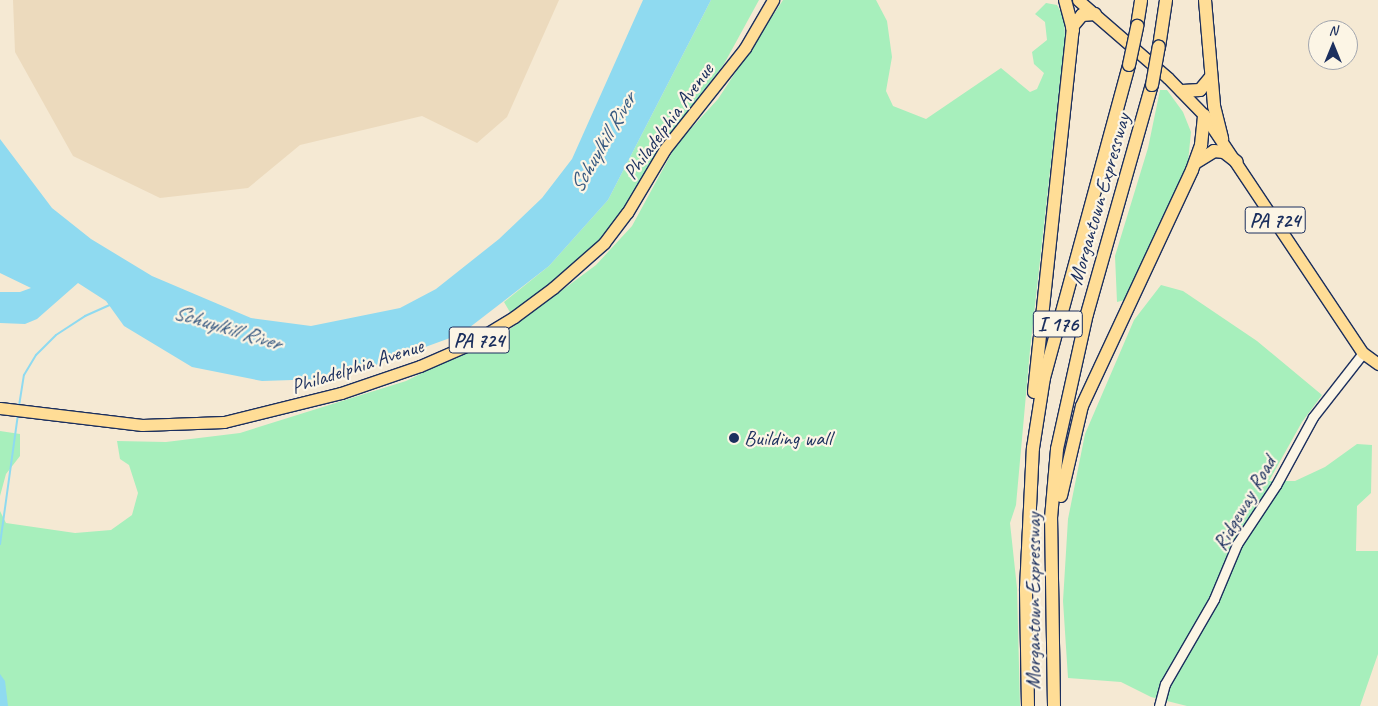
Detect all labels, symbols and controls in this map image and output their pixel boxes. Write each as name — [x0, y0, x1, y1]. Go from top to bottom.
north arrow — [1308, 20, 1358, 70]
text: N — [1329, 22, 1337, 39]
street label: Philadelphia Avenue — [617, 58, 719, 184]
water label: Schuylkill River — [564, 88, 642, 198]
street label: Morgantown Expressway — [1063, 111, 1135, 287]
road number: PA 724 — [1244, 202, 1306, 238]
water label: Schuylkill River — [170, 299, 284, 357]
road number: I 176 — [1032, 306, 1084, 342]
road number: PA 724 — [448, 322, 510, 358]
street label: Philadelphia Avenue — [288, 333, 426, 399]
place label: Building wall — [744, 425, 831, 451]
marker: Building wall — [728, 432, 740, 444]
street label: Ridgeway Road — [1207, 451, 1281, 555]
street label: Morgantown Expressway — [1020, 513, 1046, 689]

